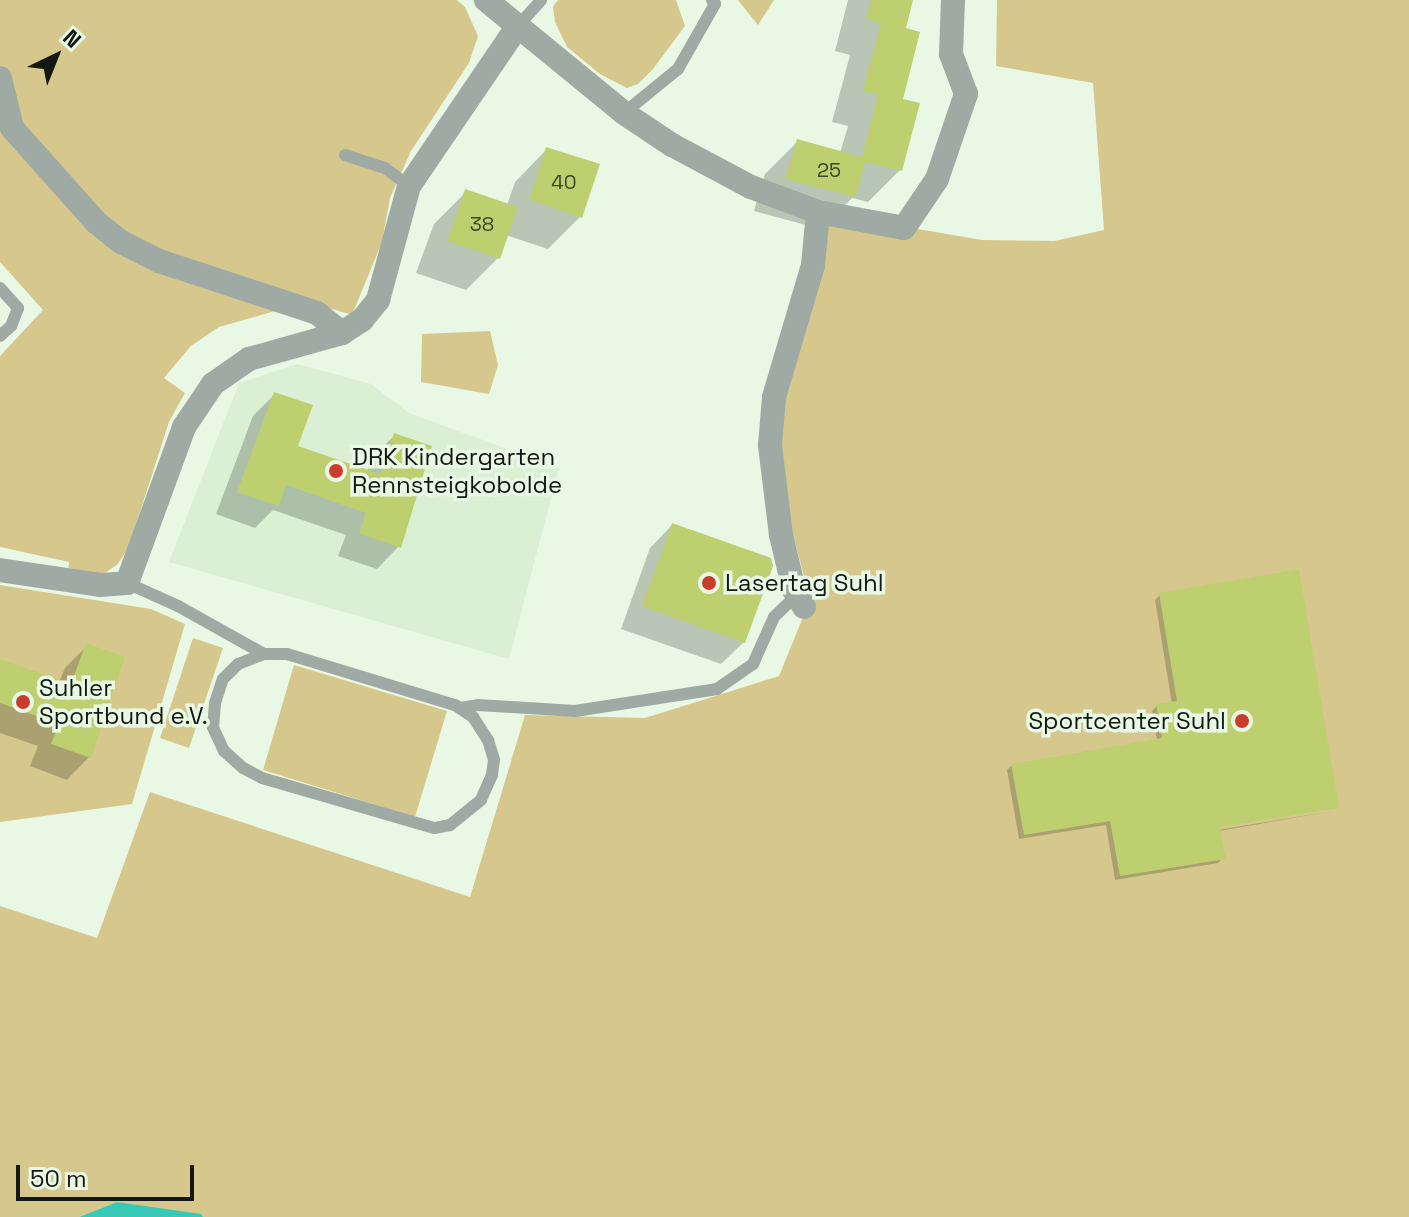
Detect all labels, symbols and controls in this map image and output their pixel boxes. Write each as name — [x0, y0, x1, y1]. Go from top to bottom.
north arrow — [16, 16, 96, 96]
text: N — [57, 23, 87, 54]
house number: 25 — [817, 158, 841, 182]
house number: 40 — [551, 170, 577, 194]
house number: 38 — [470, 212, 494, 236]
place label: DRK Kindergarten Rennsteigkobolde — [352, 443, 562, 499]
marker: DRK Kindergarten Rennsteigkobolde — [327, 462, 345, 480]
place label: Lasertag Suhl — [725, 569, 884, 597]
marker: Lasertag Suhl — [700, 574, 718, 592]
place label: Suhler Sportbund e.V. — [39, 674, 208, 730]
marker: Suhler Sportbund e.V. — [14, 693, 32, 711]
place label: Sportcenter Suhl — [1028, 707, 1226, 735]
marker: Sportcenter Suhl — [1233, 712, 1251, 730]
scale bar — [20, 1149, 198, 1199]
text: 50 m — [30, 1163, 87, 1194]

